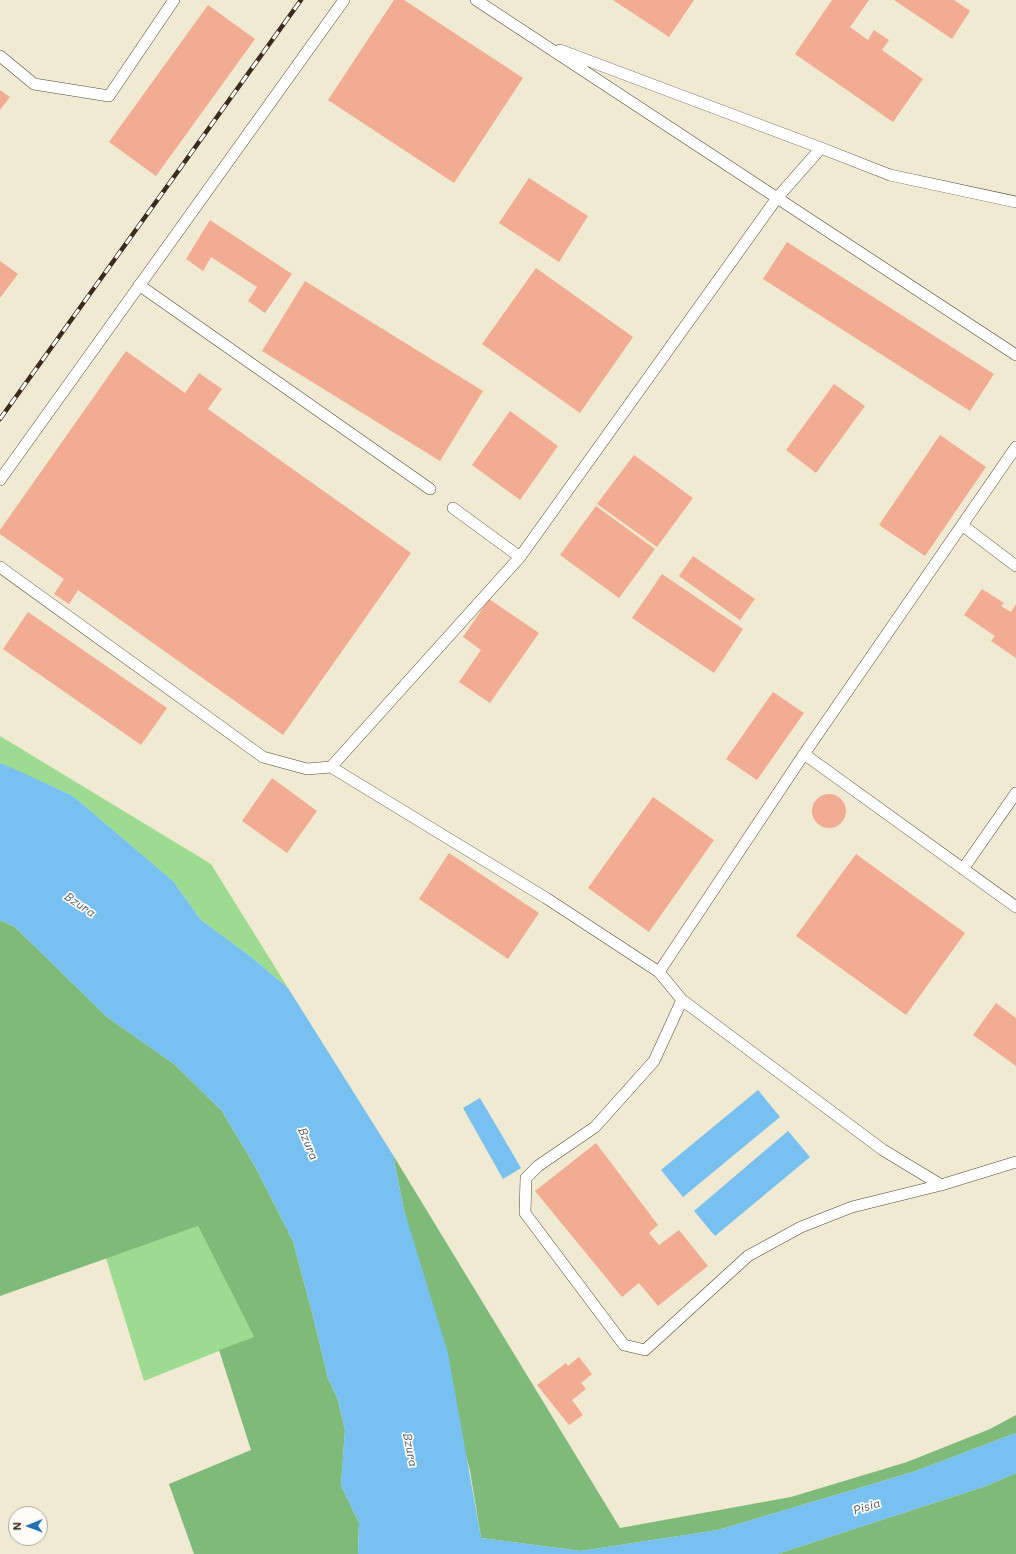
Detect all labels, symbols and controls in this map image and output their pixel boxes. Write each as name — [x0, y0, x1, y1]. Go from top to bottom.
water label: Bzura — [62, 889, 98, 921]
water label: Bzura — [295, 1125, 321, 1163]
water label: Bzura — [400, 1432, 420, 1468]
water label: Pisia — [851, 1496, 883, 1518]
north arrow — [8, 1506, 48, 1546]
text: N — [9, 1522, 24, 1531]

